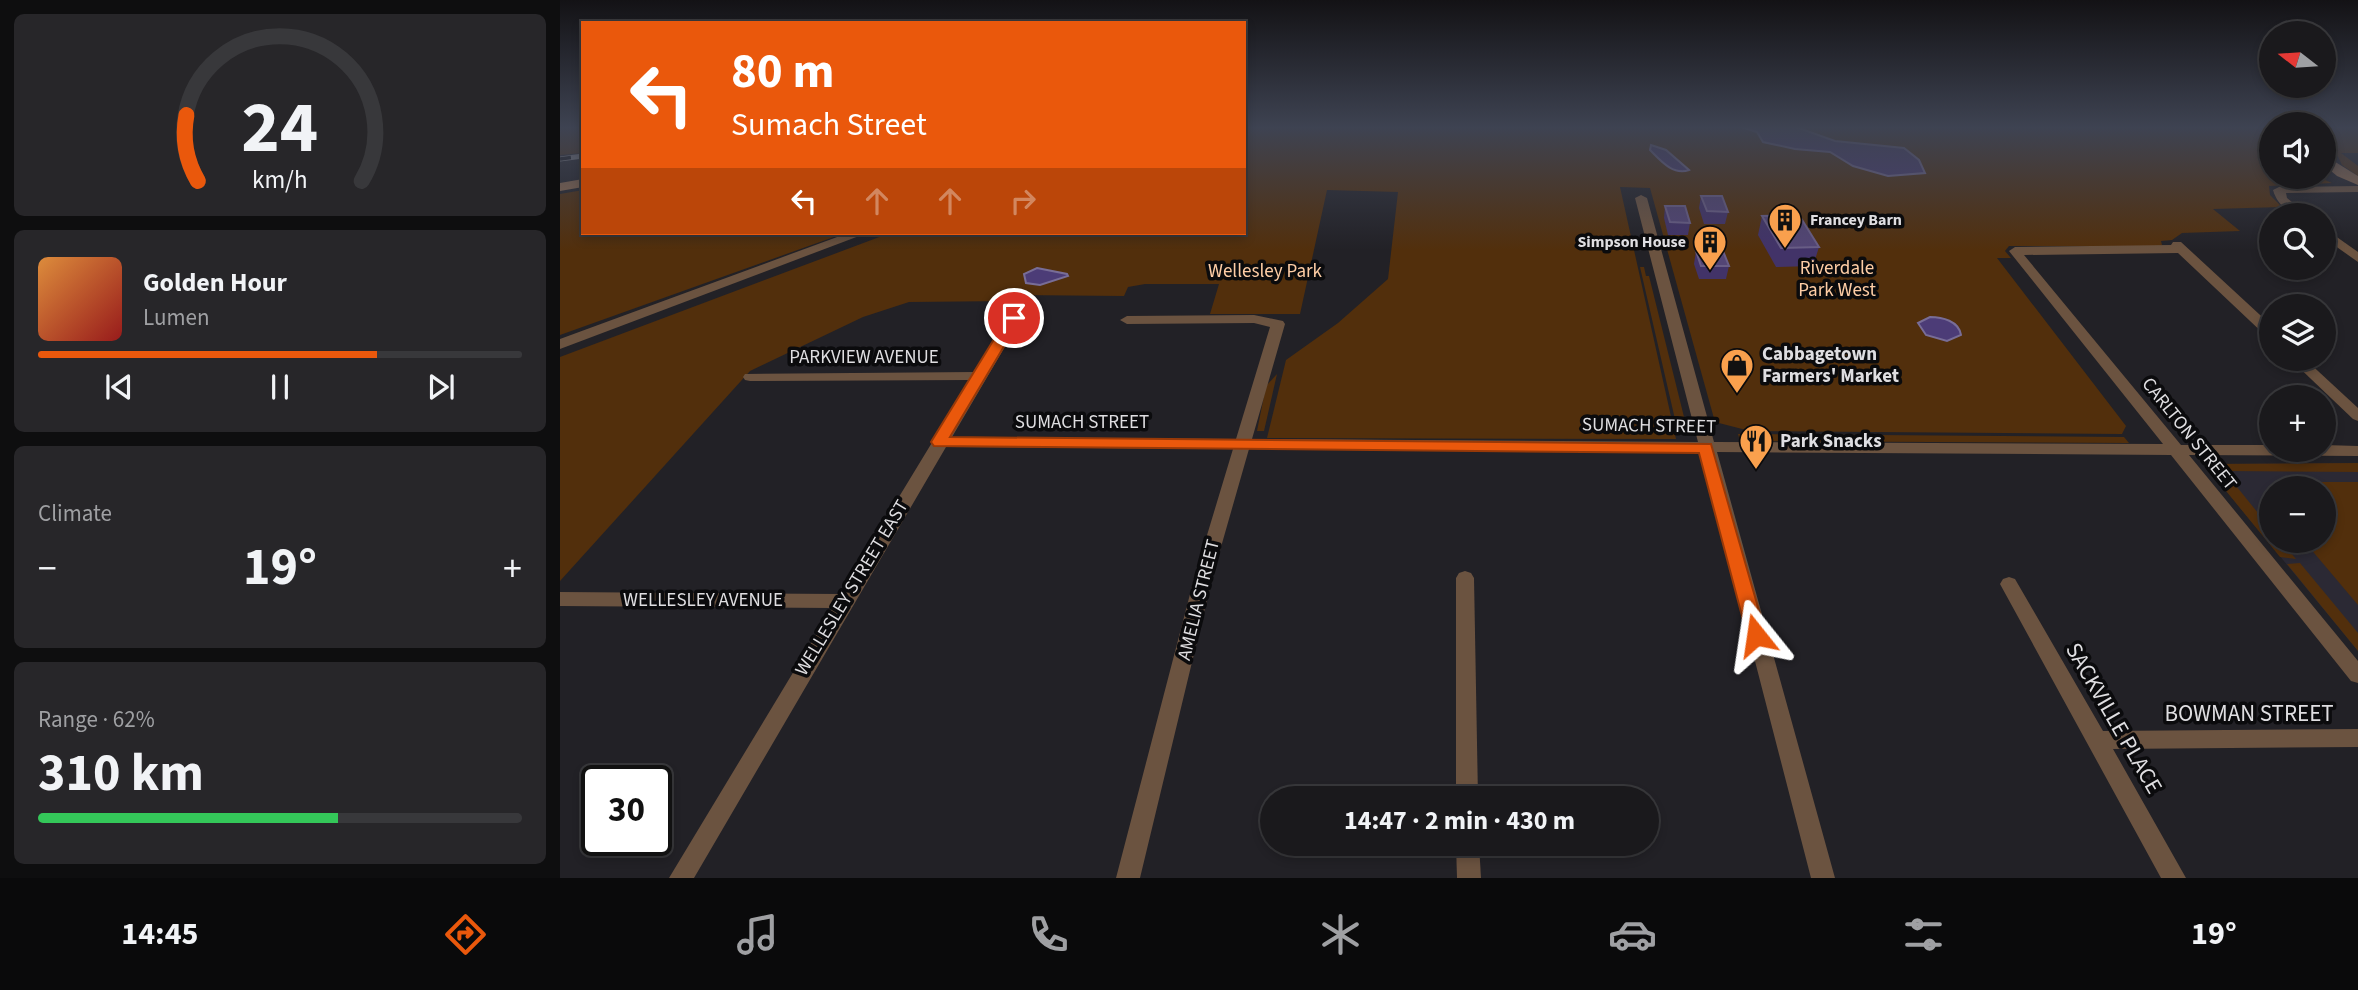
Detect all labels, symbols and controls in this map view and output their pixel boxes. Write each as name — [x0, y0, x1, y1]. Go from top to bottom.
north arrow — [2259, 21, 2336, 98]
map controls — [2259, 21, 2336, 553]
text: 80 m — [731, 37, 835, 107]
icon: left — [616, 49, 707, 140]
text: 24 — [242, 76, 318, 180]
text: Sumach Street — [731, 102, 927, 148]
button: sound — [2259, 112, 2336, 189]
text: km/h — [252, 162, 308, 198]
icon: left — [785, 182, 823, 220]
icon: ahead — [858, 182, 896, 220]
icon: ahead — [931, 182, 969, 220]
icon: right — [1004, 182, 1042, 220]
building icon: Francey Barn — [1766, 201, 1804, 250]
button: search — [2259, 203, 2336, 280]
place label: Francey Barn — [1810, 209, 1902, 231]
building icon: Simpson House — [1691, 223, 1729, 272]
place label: Simpson House — [1577, 231, 1686, 253]
park label: Riverdale Park West — [1798, 255, 1876, 304]
park label: Wellesley Park — [1208, 258, 1323, 285]
text: Golden Hour — [143, 264, 287, 301]
pin — [984, 288, 1044, 348]
button: layers — [2259, 294, 2336, 371]
icon: arrive — [995, 299, 1033, 337]
text: Lumen — [143, 301, 210, 334]
place label: Cabbagetown Farmers' Market — [1762, 341, 1899, 390]
street label: PARKVIEW AVENUE — [789, 344, 939, 371]
shop icon: Cabbagetown Farmers' Market — [1718, 346, 1756, 395]
icon: previous — [100, 368, 138, 406]
icon: pause — [261, 368, 299, 406]
icon: next — [422, 368, 460, 406]
street label: CARLTON STREET — [2135, 372, 2243, 496]
button: + — [2259, 385, 2336, 462]
street label: SUMACH STREET — [1015, 409, 1149, 436]
street label: SUMACH STREET — [1582, 411, 1716, 441]
restaurant icon: Park Snacks — [1737, 422, 1775, 471]
place label: Park Snacks — [1780, 428, 1882, 455]
button: − — [2259, 476, 2336, 553]
street label: WELLESLEY STREET EAST — [789, 495, 915, 681]
text: Climate — [38, 497, 112, 530]
text: 19° — [243, 531, 317, 605]
street label: AMELIA STREET — [1171, 537, 1227, 663]
text: − — [38, 542, 57, 596]
text: + — [503, 542, 522, 596]
street label: WELLESLEY AVENUE — [623, 587, 783, 614]
position arrow — [1719, 598, 1793, 672]
street label: SACKVILLE PLACE — [2057, 636, 2171, 800]
street label: BOWMAN STREET — [2164, 697, 2334, 730]
text: Range · 62% — [38, 703, 155, 736]
text: 310 km — [38, 737, 204, 811]
speed limit sign: 30 — [581, 765, 672, 856]
text: 14:47 · 2 min · 430 m — [1344, 802, 1575, 839]
icon: directions — [441, 910, 490, 959]
icon: music — [733, 910, 782, 959]
icon: phone — [1024, 910, 1073, 959]
icon: climate — [1316, 910, 1365, 959]
icon: car — [1608, 910, 1657, 959]
icon: filters — [1899, 910, 1948, 959]
text: 14:45 — [121, 911, 199, 957]
text: 19° — [2191, 911, 2237, 957]

